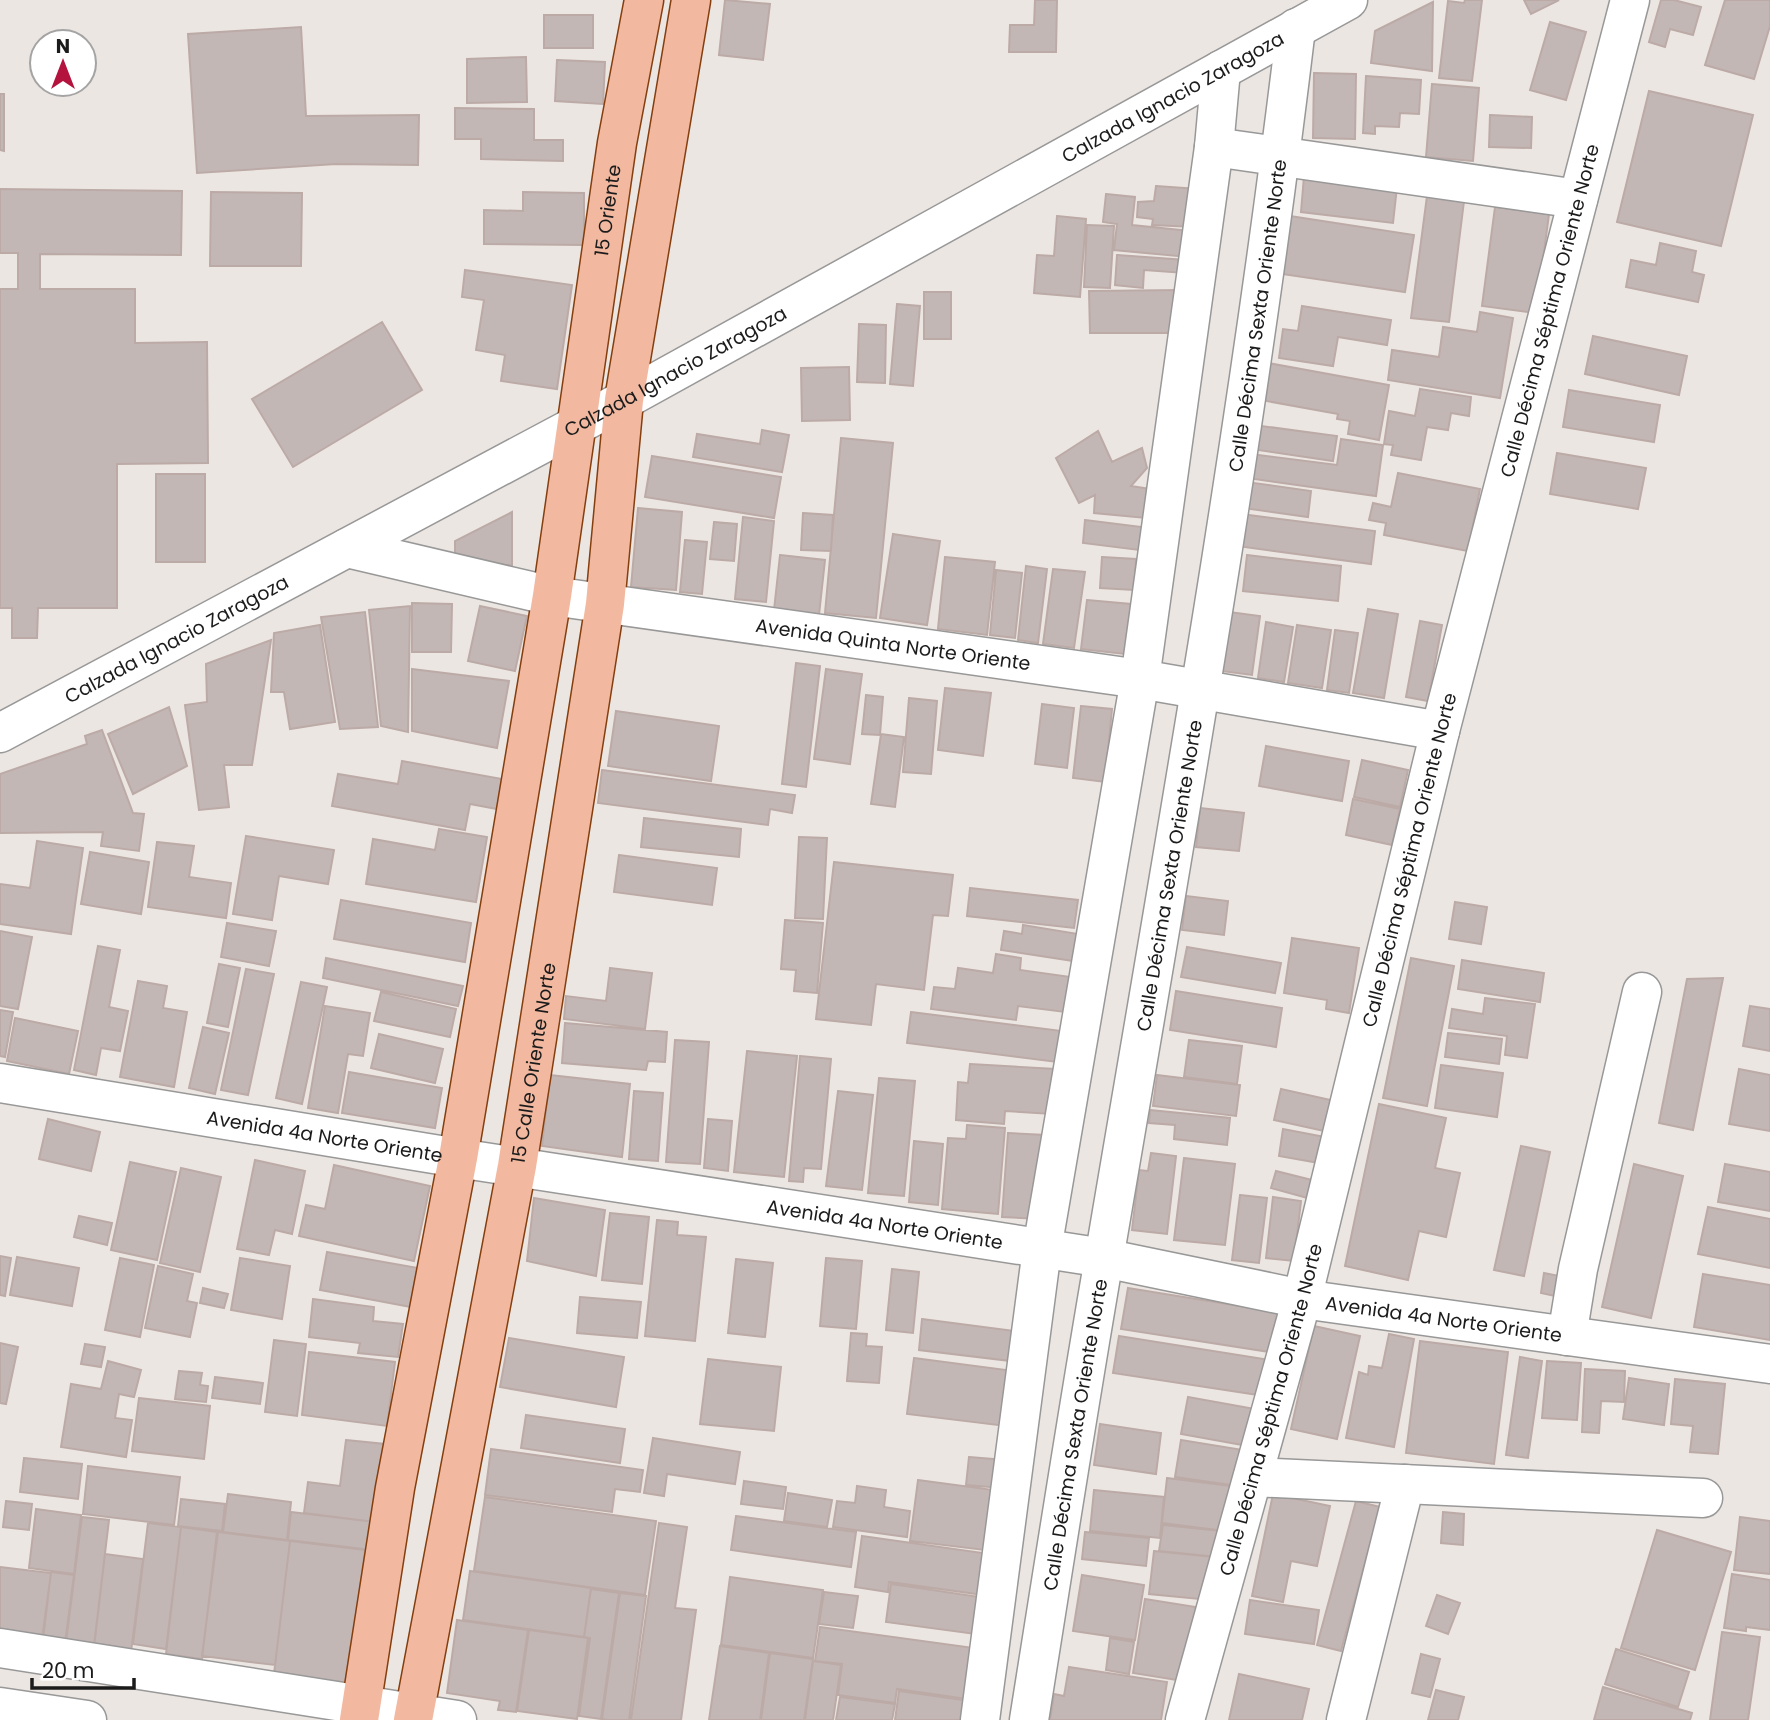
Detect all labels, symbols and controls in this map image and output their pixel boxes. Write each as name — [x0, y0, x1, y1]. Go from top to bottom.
street label: Calzada Ignacio Zaragoza — [1057, 25, 1289, 169]
north arrow — [28, 28, 98, 98]
text: N — [56, 33, 70, 60]
street label: Calle Décima Séptima Oriente Norte — [1493, 141, 1606, 480]
street label: Calle Décima Sexta Oriente Norte — [1222, 158, 1293, 474]
street label: 15 Oriente — [587, 163, 627, 258]
street label: Calzada Ignacio Zaragoza — [559, 299, 791, 443]
street label: Calzada Ignacio Zaragoza — [60, 568, 293, 710]
street label: Avenida Quinta Norte Oriente — [754, 611, 1032, 677]
street label: Calle Décima Séptima Oriente Norte — [1355, 690, 1463, 1030]
street label: Calle Décima Sexta Oriente Norte — [1130, 718, 1209, 1033]
street label: 15 Calle Oriente Norte — [504, 961, 562, 1165]
street label: Avenida 4a Norte Oriente — [205, 1104, 445, 1169]
street label: Avenida 4a Norte Oriente — [765, 1192, 1005, 1256]
street label: Calle Décima Séptima Oriente Norte — [1212, 1241, 1329, 1579]
street label: Calle Décima Sexta Oriente Norte — [1036, 1277, 1114, 1592]
street label: Avenida 4a Norte Oriente — [1324, 1289, 1564, 1348]
scale bar — [32, 1646, 133, 1690]
text: 20 m — [42, 1656, 95, 1685]

